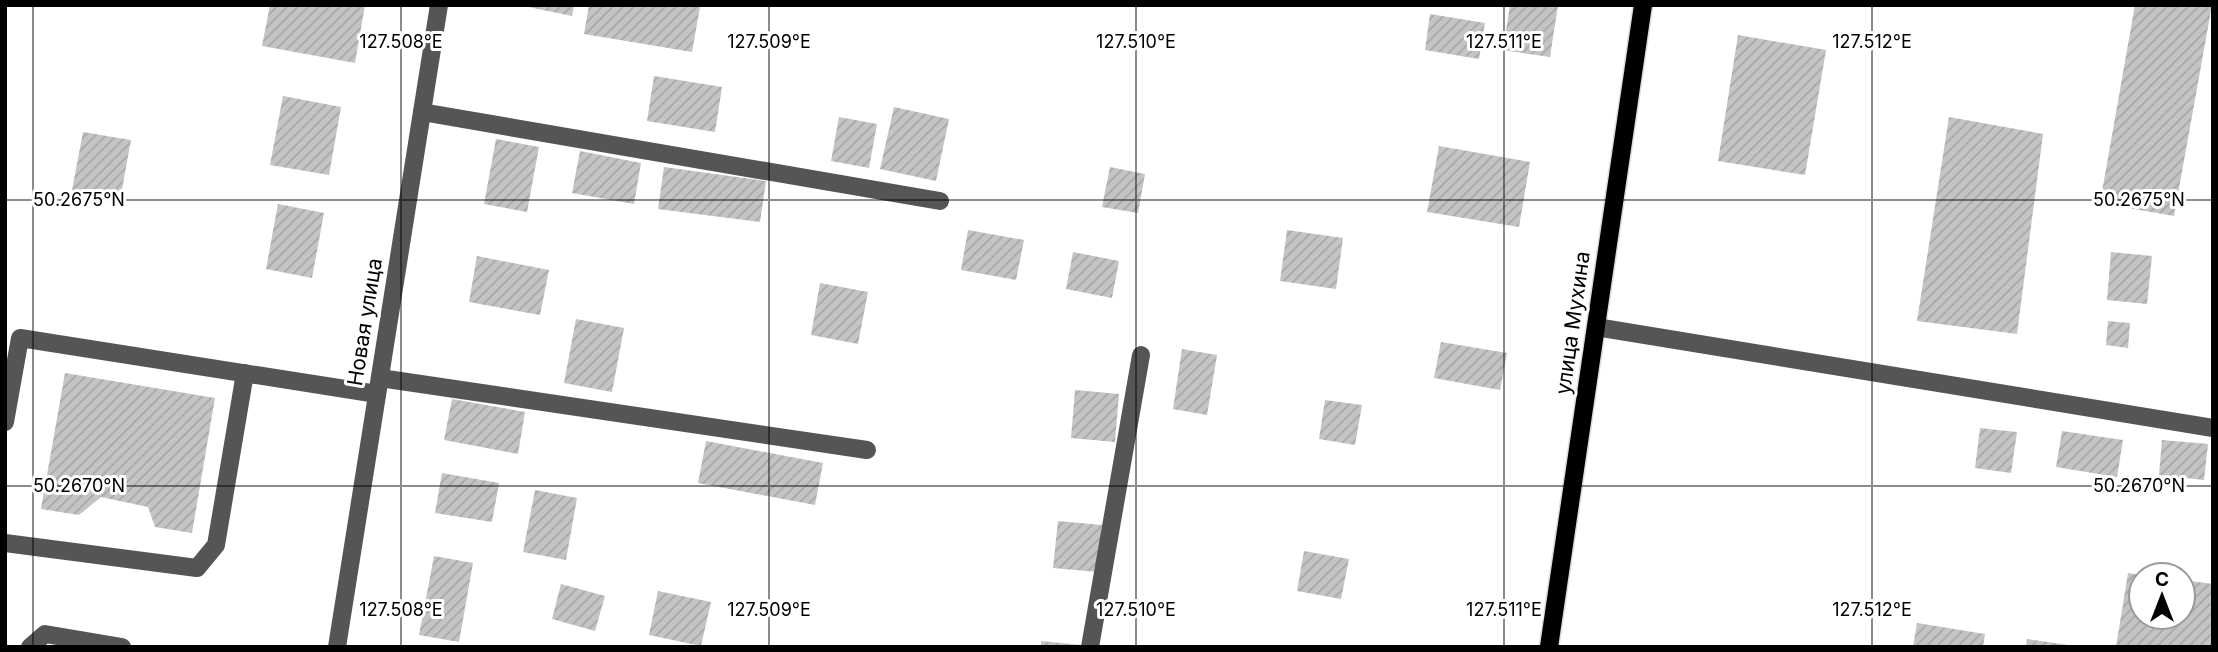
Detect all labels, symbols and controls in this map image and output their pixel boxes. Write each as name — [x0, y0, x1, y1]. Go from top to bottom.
text: 127.508°E — [359, 31, 443, 52]
text: 127.509°E — [727, 31, 811, 52]
text: 127.510°E — [1096, 31, 1176, 52]
text: 127.511°E — [1466, 31, 1542, 52]
text: 127.512°E — [1832, 31, 1912, 52]
text: 50.2675°N — [33, 189, 125, 210]
text: 50.2675°N — [2093, 189, 2185, 210]
street label: улица Мухина — [1550, 250, 1595, 396]
street label: Новая улица — [342, 256, 387, 388]
text: 50.2670°N — [33, 475, 125, 496]
text: 50.2670°N — [2093, 475, 2185, 496]
north arrow — [2127, 561, 2197, 631]
text: С — [2155, 568, 2169, 591]
text: 127.508°E — [359, 599, 443, 620]
text: 127.509°E — [727, 599, 811, 620]
text: 127.510°E — [1096, 599, 1176, 620]
text: 127.511°E — [1466, 599, 1542, 620]
text: 127.512°E — [1832, 599, 1912, 620]

